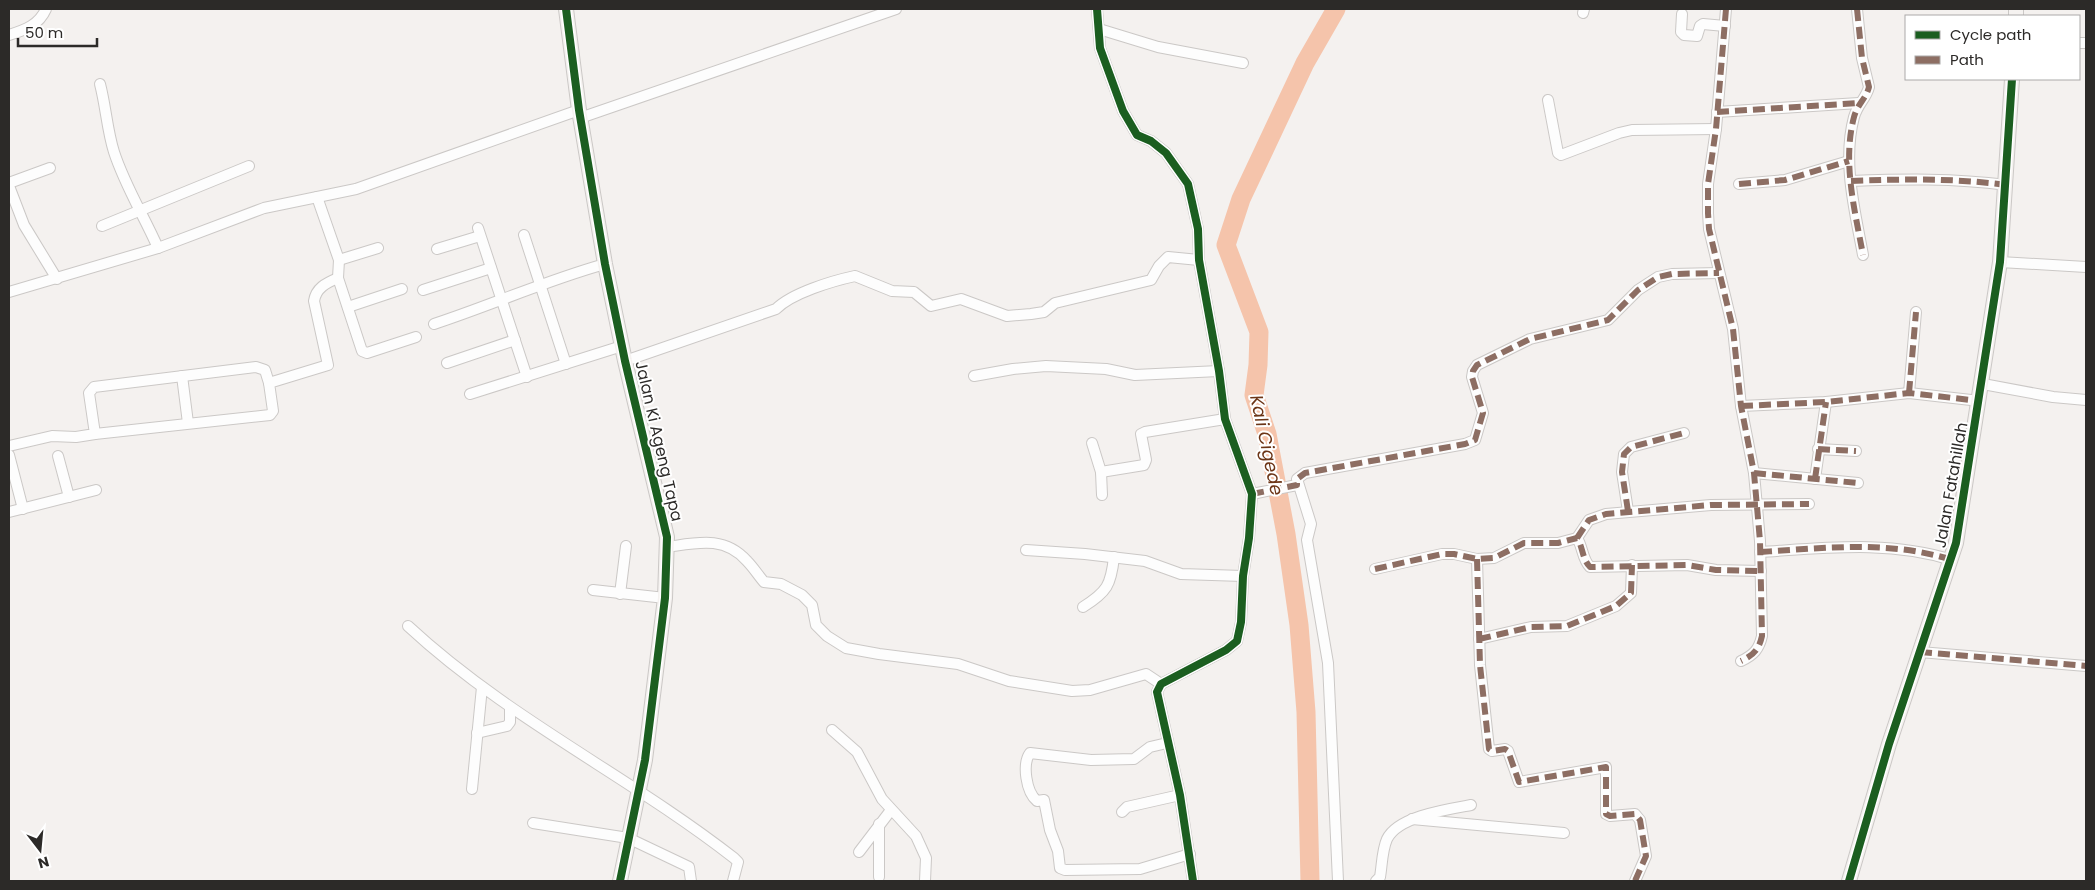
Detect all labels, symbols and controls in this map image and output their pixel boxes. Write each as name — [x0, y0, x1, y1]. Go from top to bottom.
scale bar — [18, 15, 96, 47]
legend — [1905, 15, 2080, 80]
text: 50 m — [25, 22, 63, 43]
text: Cycle path — [1950, 24, 2031, 45]
text: Path — [1950, 49, 1984, 70]
street label: Jalan Ki Ageng Tapa — [629, 358, 689, 524]
water label: Kali Cigede — [1244, 392, 1290, 498]
street label: Jalan Fatahillah — [1929, 420, 1973, 550]
north arrow — [15, 825, 65, 875]
text: N — [36, 851, 51, 874]

